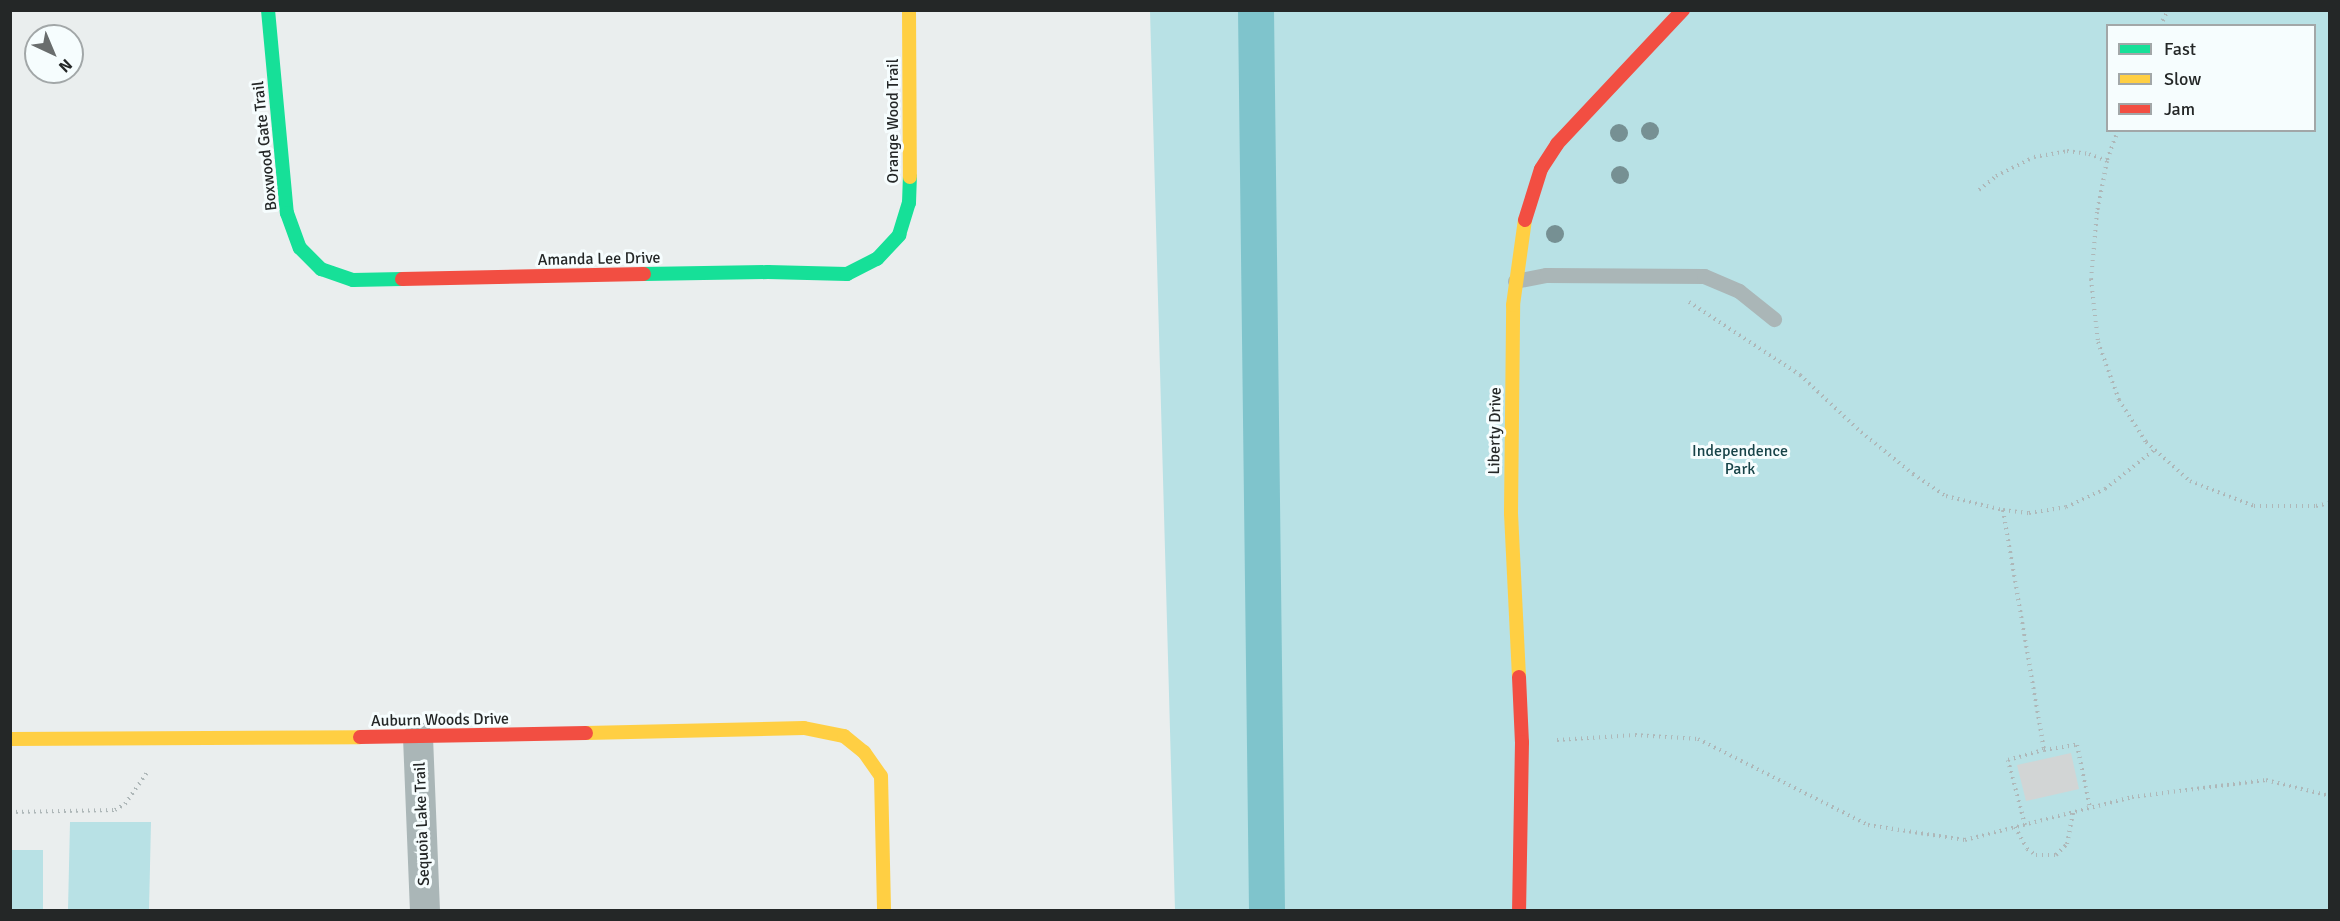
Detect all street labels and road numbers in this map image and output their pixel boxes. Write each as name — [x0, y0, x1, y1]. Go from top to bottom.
street label: Orange Wood Trail — [883, 59, 903, 183]
street label: Boxwood Gate Trail — [249, 80, 281, 212]
street label: Amanda Lee Drive — [537, 248, 661, 270]
street label: Liberty Drive — [1485, 387, 1505, 475]
street label: Auburn Woods Drive — [371, 709, 509, 731]
street label: Sequoia Lake Trail — [410, 762, 434, 886]

